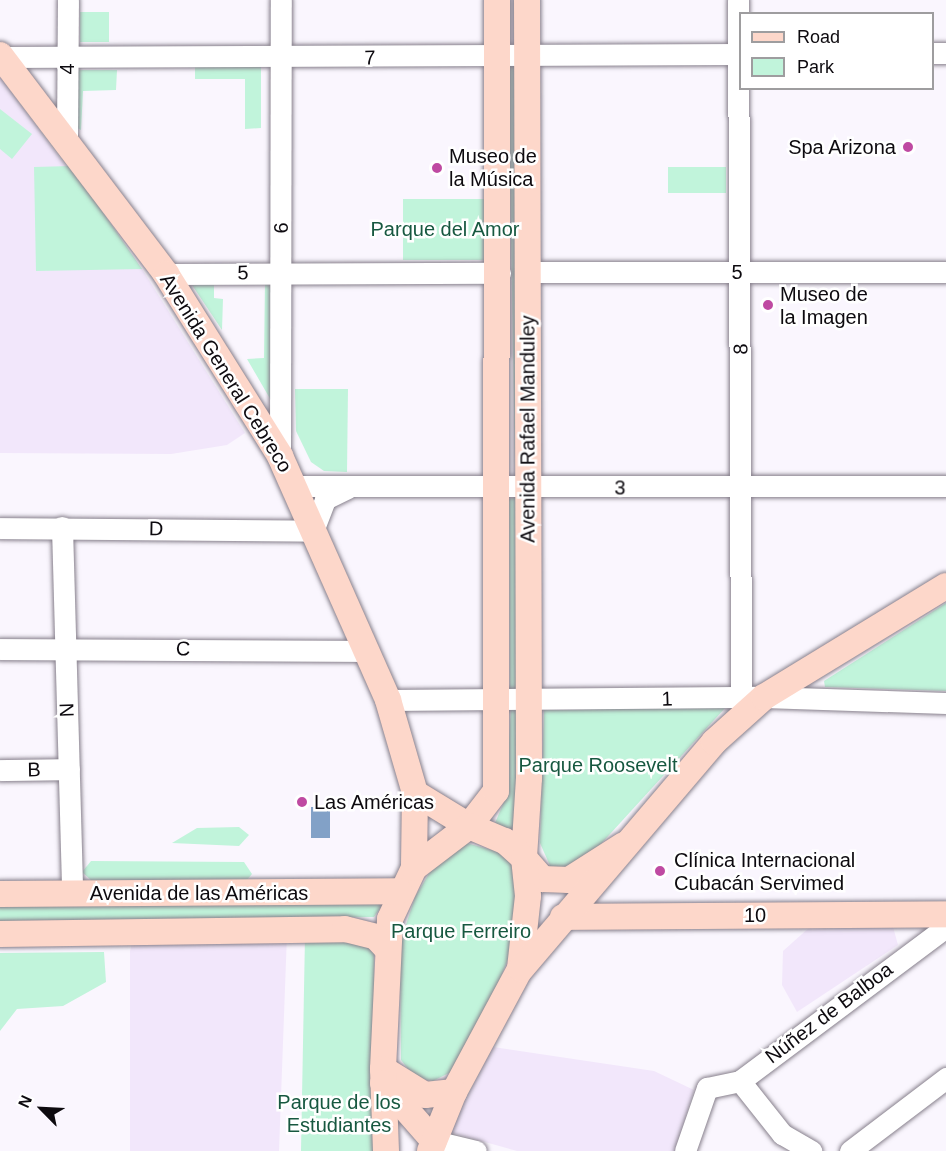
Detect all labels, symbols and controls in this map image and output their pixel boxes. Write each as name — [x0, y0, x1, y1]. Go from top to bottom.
legend — [739, 12, 934, 90]
text: Road — [797, 27, 840, 47]
street label: 7 — [364, 46, 376, 70]
text: Park — [797, 57, 834, 77]
street label: 4 — [55, 63, 79, 75]
place label: Spa Arizona — [787, 135, 896, 159]
marker: Spa Arizona — [901, 140, 915, 154]
place label: Museo de la Música — [449, 144, 537, 191]
marker: Museo de la Música — [430, 161, 444, 175]
park label: Parque del Amor — [370, 217, 520, 241]
street label: 6 — [269, 222, 293, 234]
street label: 5 — [731, 260, 743, 284]
street label: 5 — [237, 261, 249, 285]
street label: Avenida General Cebreco — [155, 269, 297, 477]
place label: Museo de la Imagen — [780, 282, 868, 329]
marker: Museo de la Imagen — [761, 298, 775, 312]
street label: Avenida Rafael Manduley — [516, 315, 540, 543]
street label: 8 — [729, 343, 753, 355]
street label: 3 — [614, 476, 626, 500]
street label: D — [149, 517, 163, 541]
street label: C — [176, 637, 190, 661]
street label: 1 — [661, 687, 673, 711]
street label: N — [55, 702, 79, 718]
park label: Parque Roosevelt — [519, 753, 677, 777]
street label: B — [27, 758, 41, 782]
place label: Las Américas — [314, 790, 435, 814]
marker: Las Américas — [295, 795, 309, 809]
place label: Clínica Internacional Cubacán Servimed — [674, 848, 855, 895]
marker: Clínica Internacional Cubacán Servimed — [651, 862, 669, 880]
street label: Avenida de las Américas — [89, 881, 309, 905]
street label: 10 — [744, 903, 766, 927]
park label: Parque Ferreiro — [391, 919, 531, 943]
street label: Núñez de Balboa — [761, 957, 897, 1069]
north arrow — [12, 1079, 72, 1139]
park label: Parque de los Estudiantes — [277, 1091, 401, 1138]
text: N — [15, 1093, 35, 1110]

